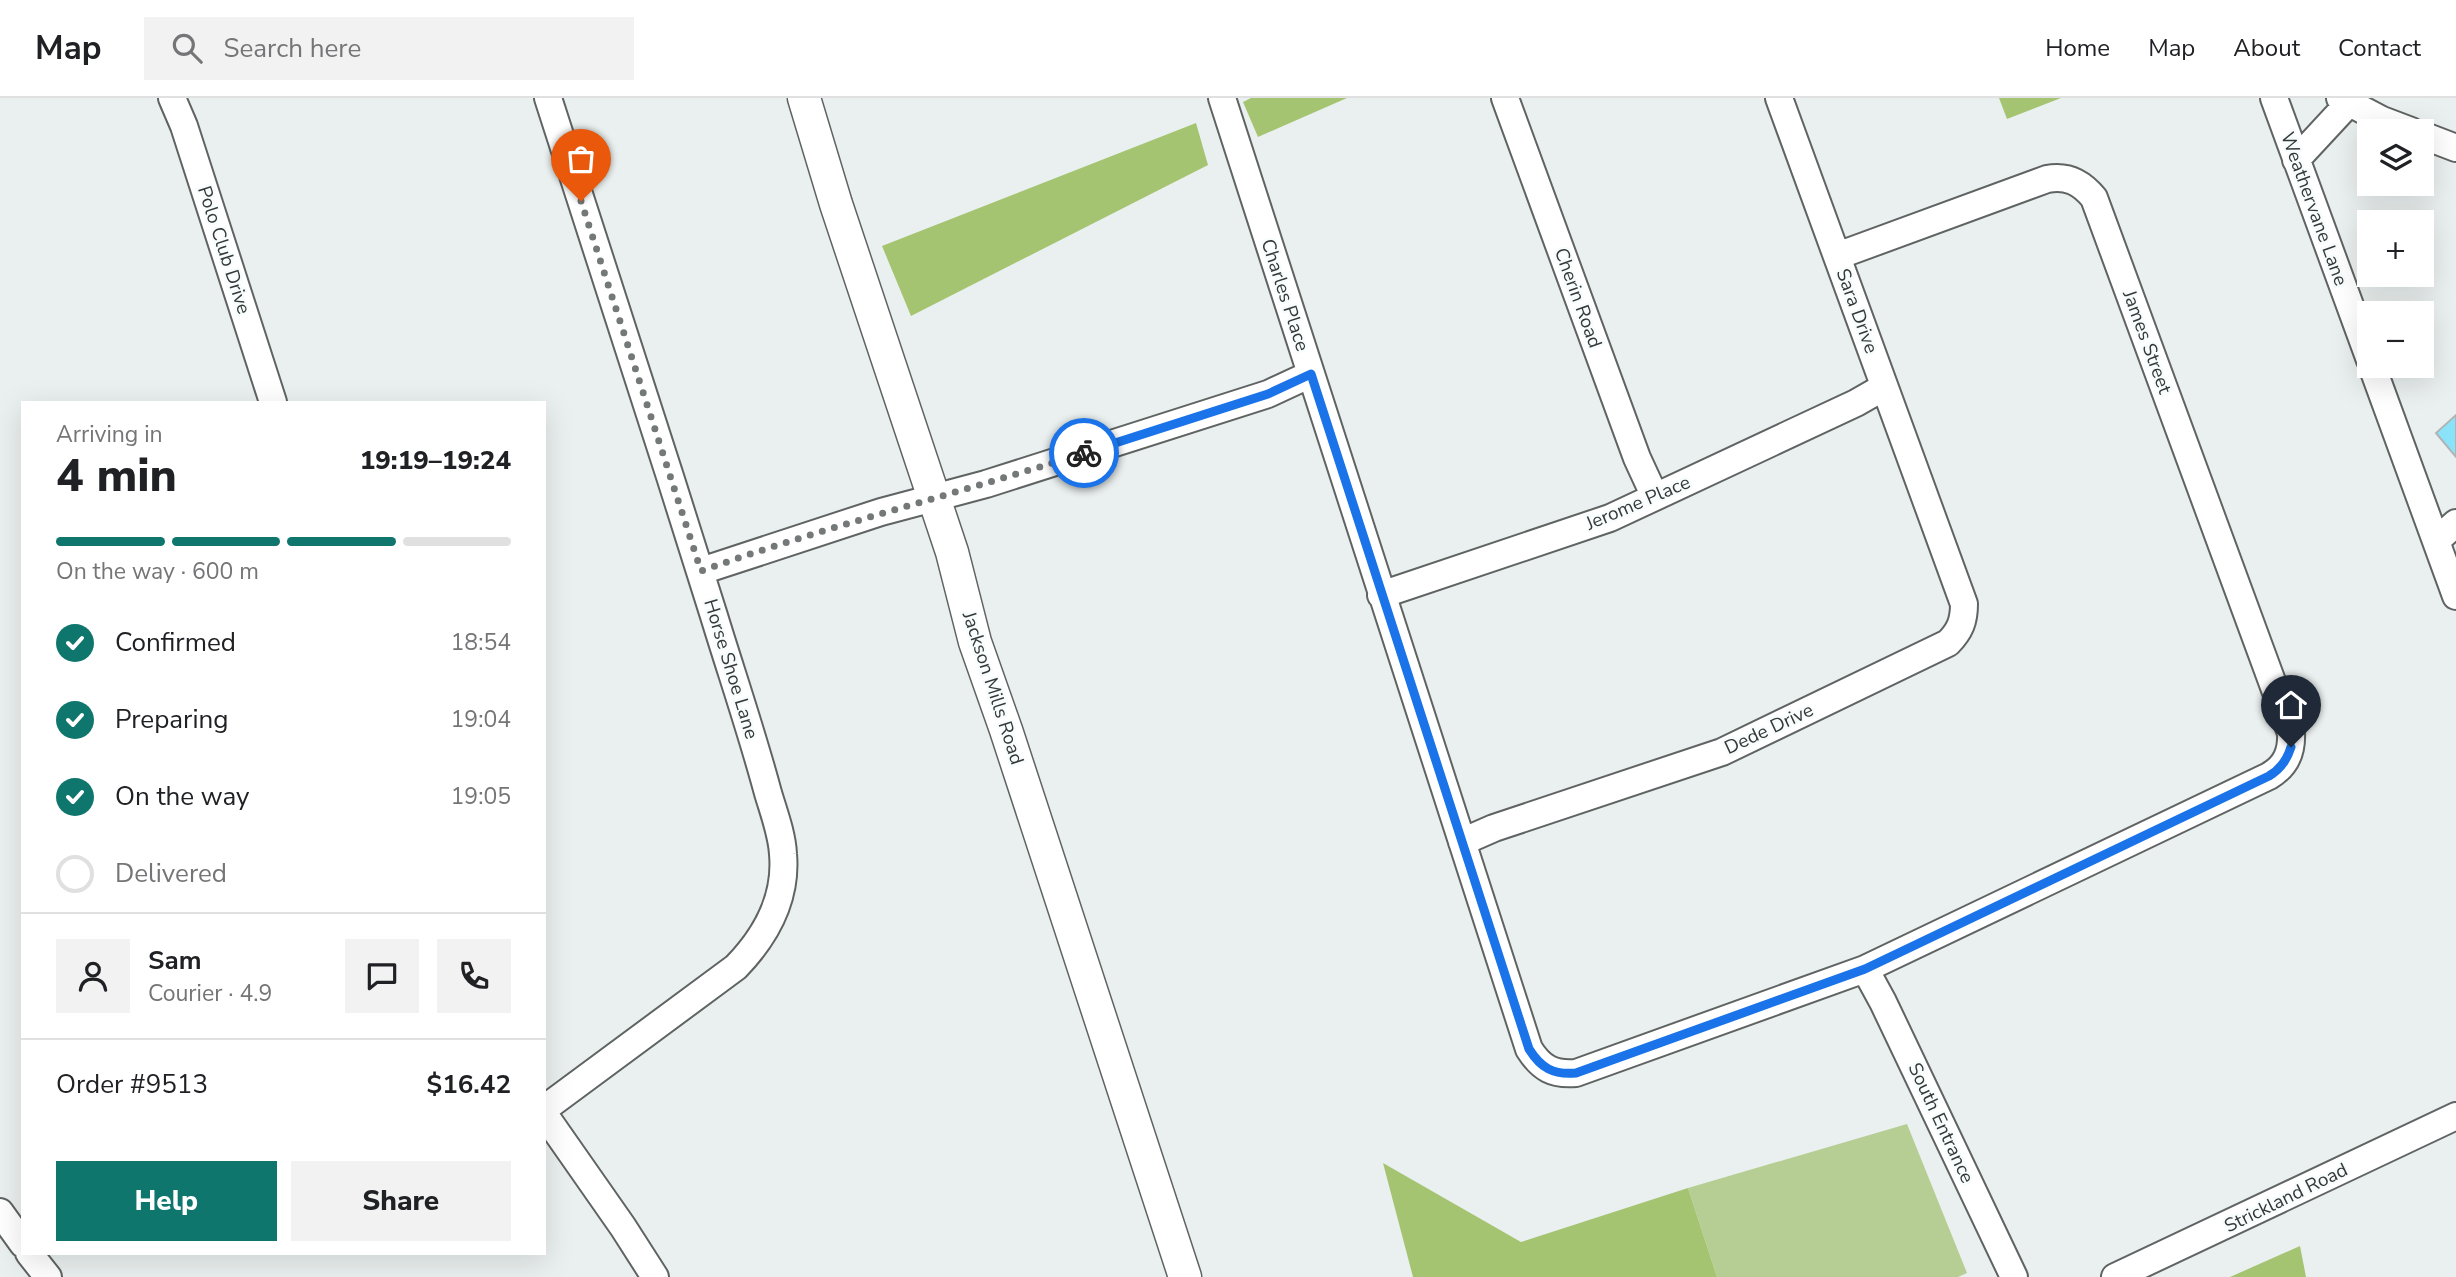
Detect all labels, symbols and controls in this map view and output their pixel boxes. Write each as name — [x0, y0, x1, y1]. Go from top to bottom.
search box — [144, 17, 634, 80]
text: Map — [35, 26, 102, 71]
icon: search — [168, 29, 206, 67]
text: Search here — [224, 31, 361, 66]
text: Home — [2045, 32, 2110, 64]
text: Map — [2148, 32, 2195, 64]
text: About — [2233, 32, 2300, 64]
text: Contact — [2338, 32, 2421, 64]
map controls — [2357, 119, 2434, 378]
button: layers — [2357, 119, 2434, 196]
pin — [551, 129, 611, 201]
street label: Weathervane Lane — [2274, 129, 2354, 289]
icon: bag — [562, 140, 600, 178]
street label: Polo Club Drive — [191, 183, 257, 317]
button: + — [2357, 210, 2434, 287]
street label: Charles Place — [1255, 236, 1315, 354]
street label: Cherin Road — [1548, 244, 1608, 352]
street label: Sara Drive — [1830, 265, 1884, 357]
street label: James Street — [2116, 286, 2178, 398]
button: − — [2357, 301, 2434, 378]
courier — [1049, 418, 1119, 488]
text: Arriving in — [56, 419, 163, 450]
icon: bike — [1065, 434, 1103, 472]
text: 19:19–19:24 — [360, 443, 511, 478]
text: 4 min — [56, 444, 177, 507]
street label: Jerome Place — [1581, 469, 1694, 537]
text: On the way · 600 m — [56, 556, 259, 587]
street label: Horse Shoe Lane — [697, 596, 765, 742]
street label: Jackson Mills Road — [956, 607, 1030, 768]
icon: check — [56, 624, 94, 662]
text: Confirmed — [115, 625, 236, 660]
text: 18:54 — [451, 627, 511, 658]
pin — [2261, 675, 2321, 747]
icon: home — [2272, 686, 2310, 724]
street label: Dede Drive — [1720, 697, 1818, 761]
icon: check — [56, 701, 94, 739]
text: Preparing — [115, 702, 228, 737]
text: 19:04 — [451, 704, 511, 735]
icon: check — [56, 778, 94, 816]
text: On the way — [115, 779, 249, 814]
text: 19:05 — [451, 781, 511, 812]
text: Delivered — [115, 856, 227, 891]
button: person — [56, 939, 130, 1013]
button: chat — [345, 939, 419, 1013]
button: phone — [437, 939, 511, 1013]
text: Sam — [148, 943, 201, 978]
text: Courier · 4.9 — [148, 978, 272, 1009]
street label: South Entrance — [1902, 1059, 1980, 1187]
text: Order #9513 — [56, 1067, 208, 1102]
text: $16.42 — [427, 1067, 511, 1102]
street label: Strickland Road — [2220, 1157, 2352, 1239]
button: Help — [56, 1161, 277, 1241]
button: Share — [291, 1161, 511, 1241]

